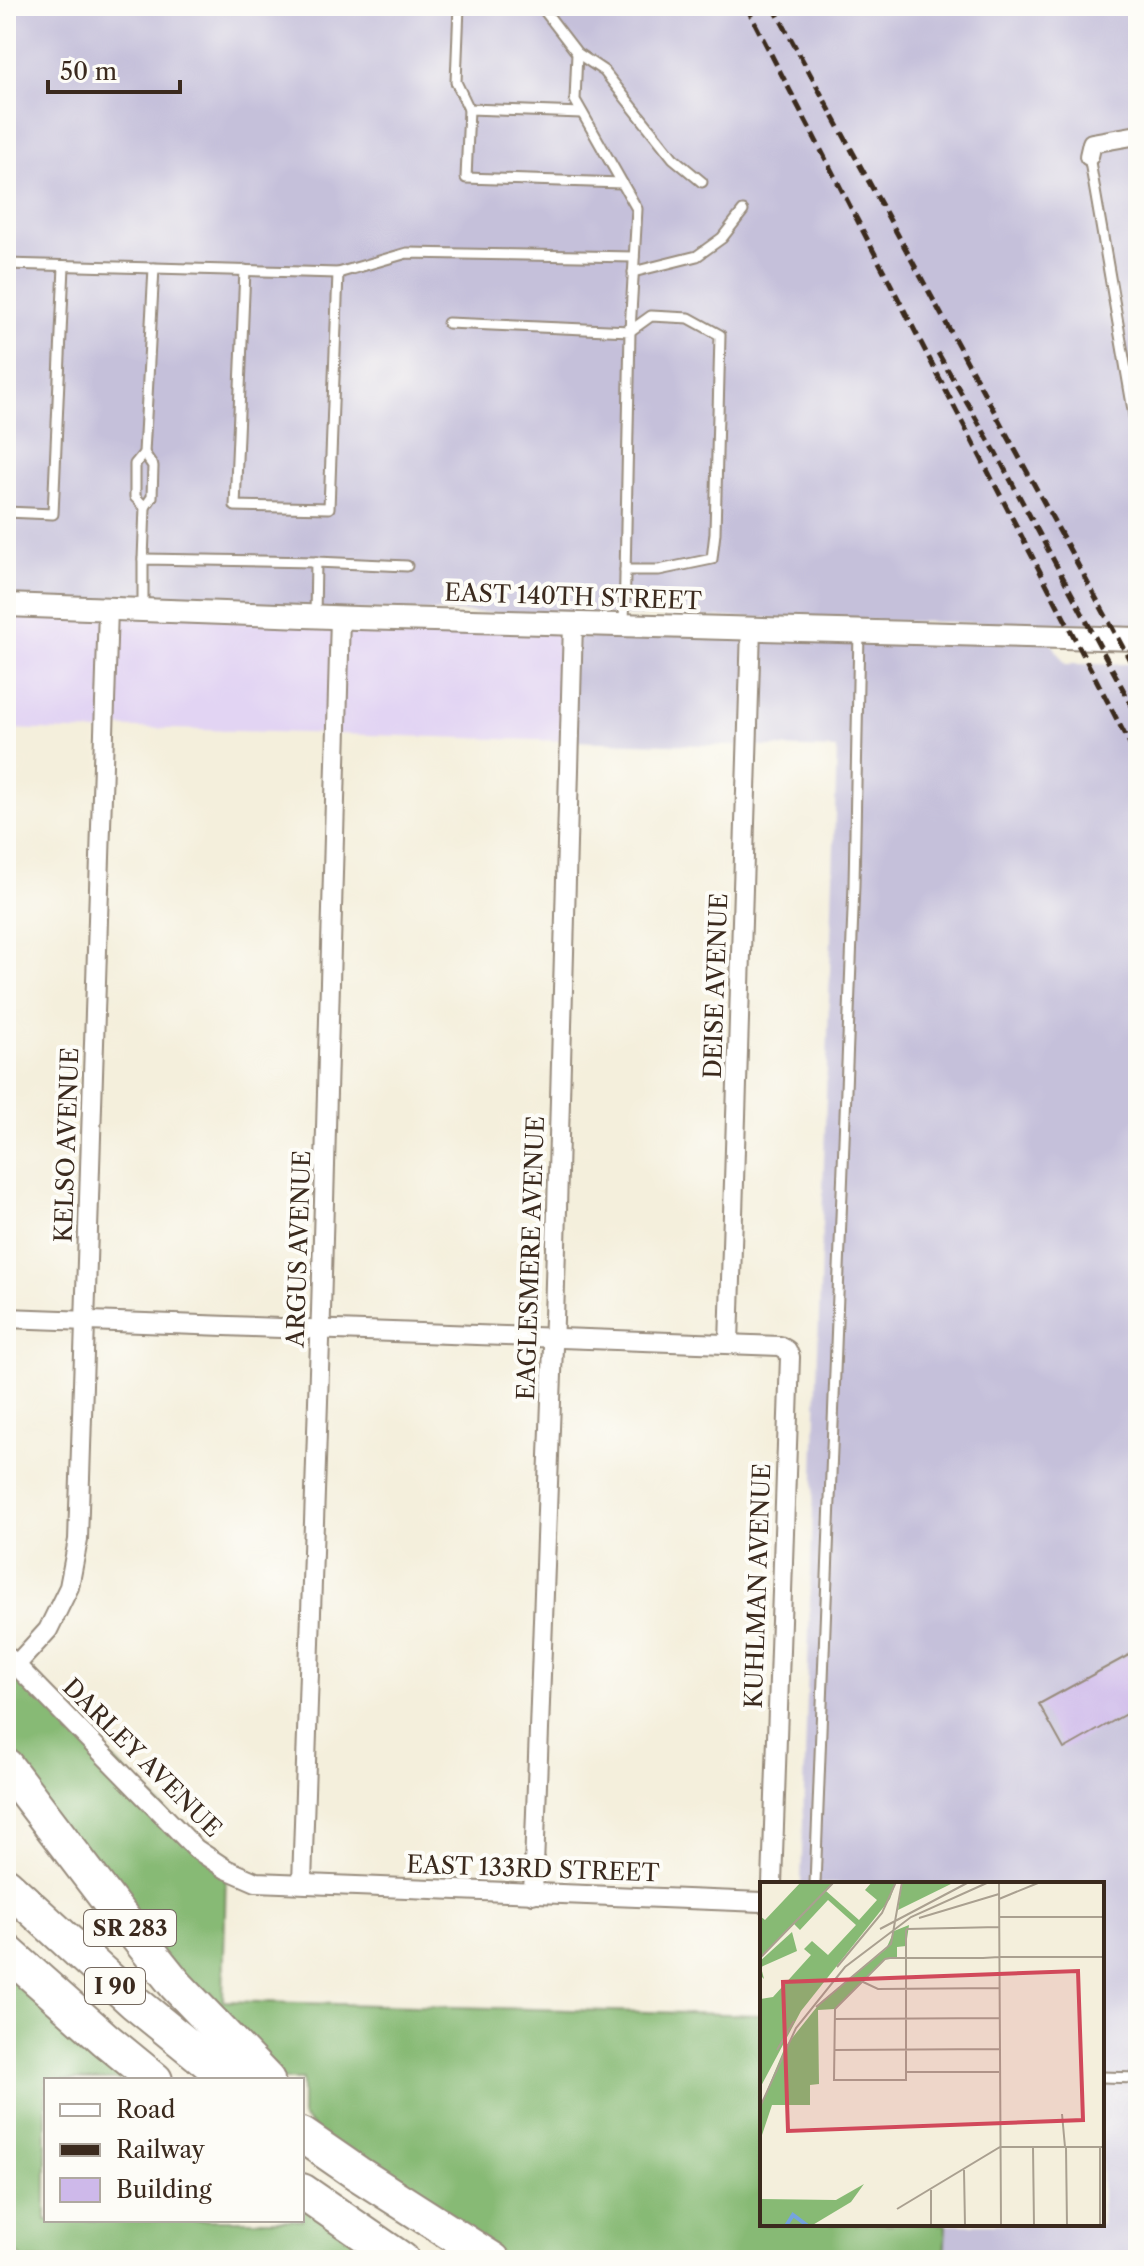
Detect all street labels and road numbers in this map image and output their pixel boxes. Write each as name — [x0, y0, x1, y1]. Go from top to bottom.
street label: EAST 140TH STREET — [444, 578, 702, 615]
street label: DEISE AVENUE — [698, 893, 733, 1079]
street label: KELSO AVENUE — [49, 1047, 84, 1243]
street label: EAGLESMERE AVENUE — [511, 1115, 550, 1401]
street label: ARGUS AVENUE — [281, 1150, 316, 1349]
street label: KUHLMAN AVENUE — [739, 1463, 776, 1709]
street label: DARLEY AVENUE — [57, 1672, 228, 1843]
street label: EAST 133RD STREET — [406, 1850, 660, 1887]
road number: SR 283 — [84, 1910, 176, 1946]
road number: I 90 — [85, 1968, 145, 2004]

